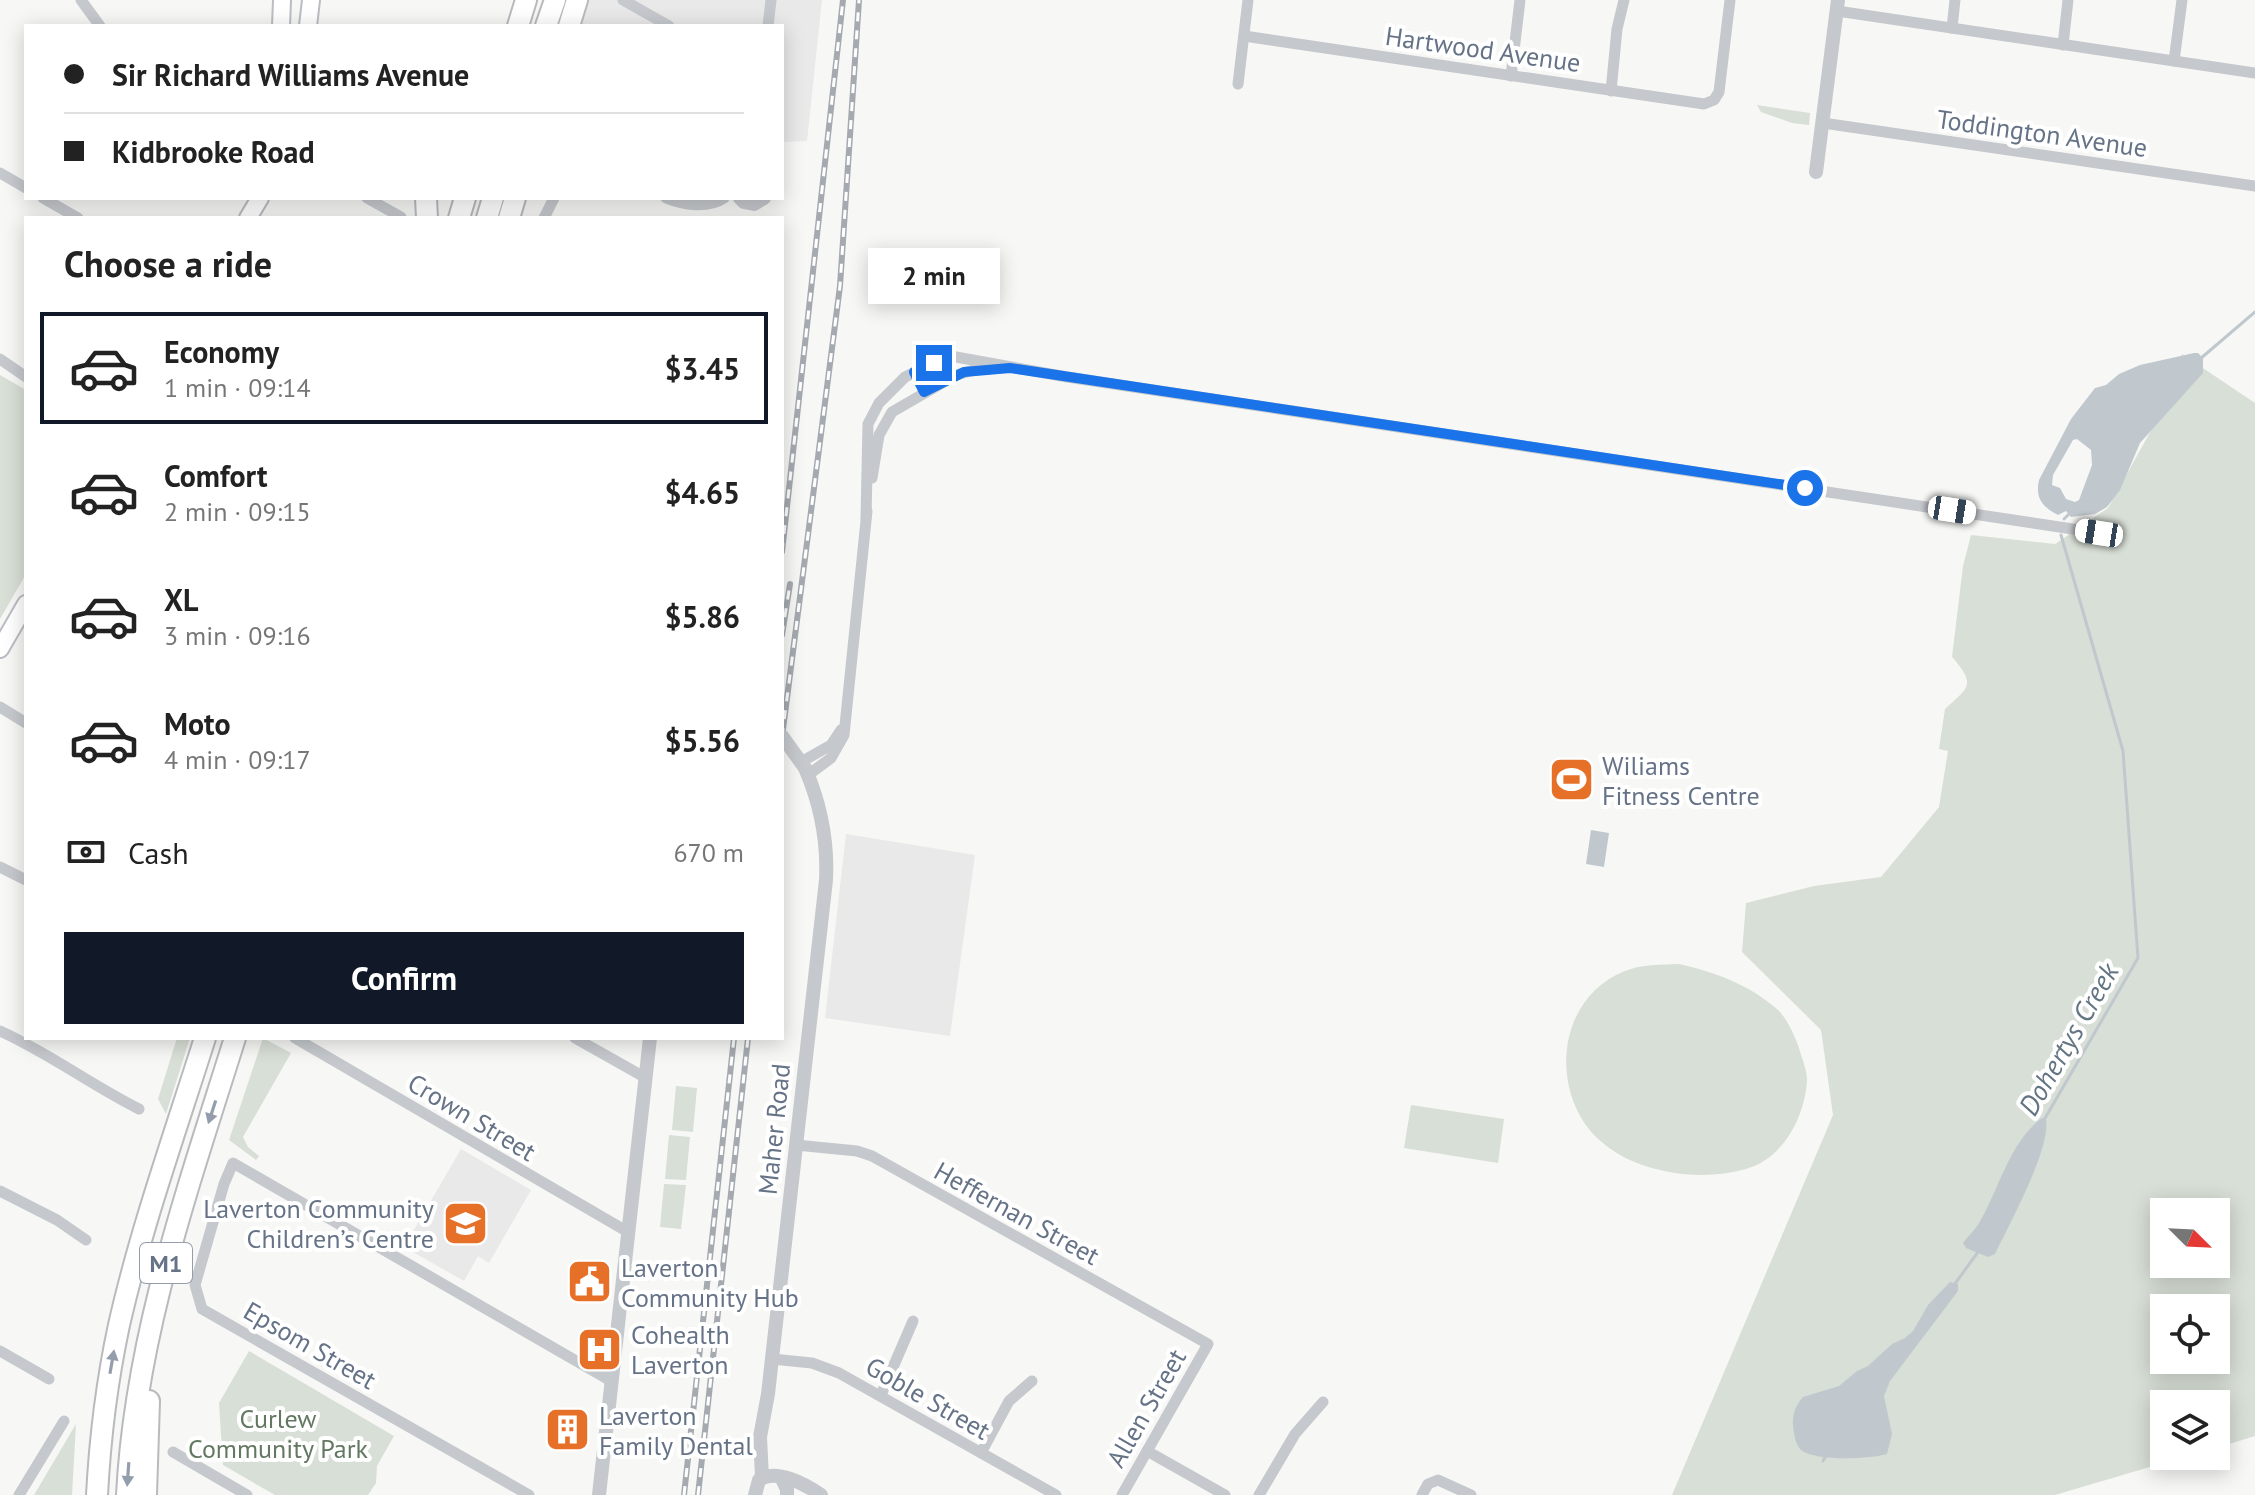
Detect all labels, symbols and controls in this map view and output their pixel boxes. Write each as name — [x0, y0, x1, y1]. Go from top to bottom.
street label: Hartwood Avenue — [1383, 19, 1583, 79]
text: Sir Richard Williams Avenue — [112, 55, 469, 94]
street label: Toddington Avenue — [1935, 102, 2149, 164]
text: Kidbrooke Road — [112, 132, 315, 171]
text: Choose a ride — [64, 240, 272, 287]
callout: 2 min — [868, 247, 1000, 303]
text: 2 min — [902, 259, 966, 292]
icon: car — [68, 332, 140, 404]
text: Economy — [164, 332, 279, 371]
route end — [916, 345, 952, 381]
text: $3.45 — [665, 349, 740, 388]
text: 1 min · 09:14 — [164, 371, 311, 404]
icon: car — [68, 456, 140, 528]
text: Comfort — [164, 456, 267, 495]
route start — [1787, 470, 1823, 506]
text: $4.65 — [665, 473, 740, 512]
car — [1926, 494, 1978, 526]
text: 2 min · 09:15 — [164, 495, 311, 528]
car — [2073, 517, 2125, 549]
icon: car — [68, 580, 140, 652]
text: XL — [164, 580, 198, 619]
text: $5.86 — [665, 597, 740, 636]
text: 3 min · 09:16 — [164, 619, 311, 652]
icon: car — [68, 704, 140, 776]
text: Moto — [164, 704, 231, 743]
text: $5.56 — [665, 721, 740, 760]
text: 4 min · 09:17 — [164, 743, 311, 776]
place label: Wiliams Fitness Centre — [1602, 749, 1760, 812]
sports icon: Wiliams Fitness Centre — [1547, 756, 1595, 804]
icon: cash — [64, 830, 108, 874]
text: Cash — [128, 833, 189, 872]
text: 670 m — [673, 836, 744, 869]
button: Confirm — [64, 932, 744, 1024]
water label: Dohertys Creek — [2009, 955, 2127, 1122]
street label: Maher Road — [751, 1062, 797, 1196]
street label: Crown Street — [402, 1066, 542, 1168]
one-way arrow — [205, 1101, 218, 1125]
street label: Heffernan Street — [929, 1154, 1106, 1272]
place label: Laverton Community Children’s Centre — [203, 1192, 434, 1255]
north arrow — [2150, 1198, 2230, 1278]
map controls — [2150, 1198, 2230, 1470]
school or university icon: Laverton Community Children’s Centre — [441, 1199, 489, 1247]
road number: M1 — [140, 1243, 192, 1283]
place label: Laverton Community Hub — [621, 1251, 799, 1314]
public building icon: Laverton Community Hub — [566, 1258, 614, 1306]
street label: Epsom Street — [238, 1294, 382, 1396]
button: locate — [2150, 1294, 2230, 1374]
place label: Cohealth Laverton — [631, 1318, 730, 1381]
hospital icon: Cohealth Laverton — [576, 1325, 624, 1373]
street label: Allen Street — [1099, 1343, 1193, 1473]
one-way arrow — [107, 1349, 119, 1374]
street label: Goble Street — [860, 1349, 996, 1447]
button: layers — [2150, 1390, 2230, 1470]
place label: Laverton Family Dental — [599, 1399, 753, 1462]
park label: Curlew Community Park — [188, 1402, 369, 1465]
building icon: Laverton Family Dental — [544, 1406, 592, 1454]
one-way arrow — [121, 1462, 134, 1487]

